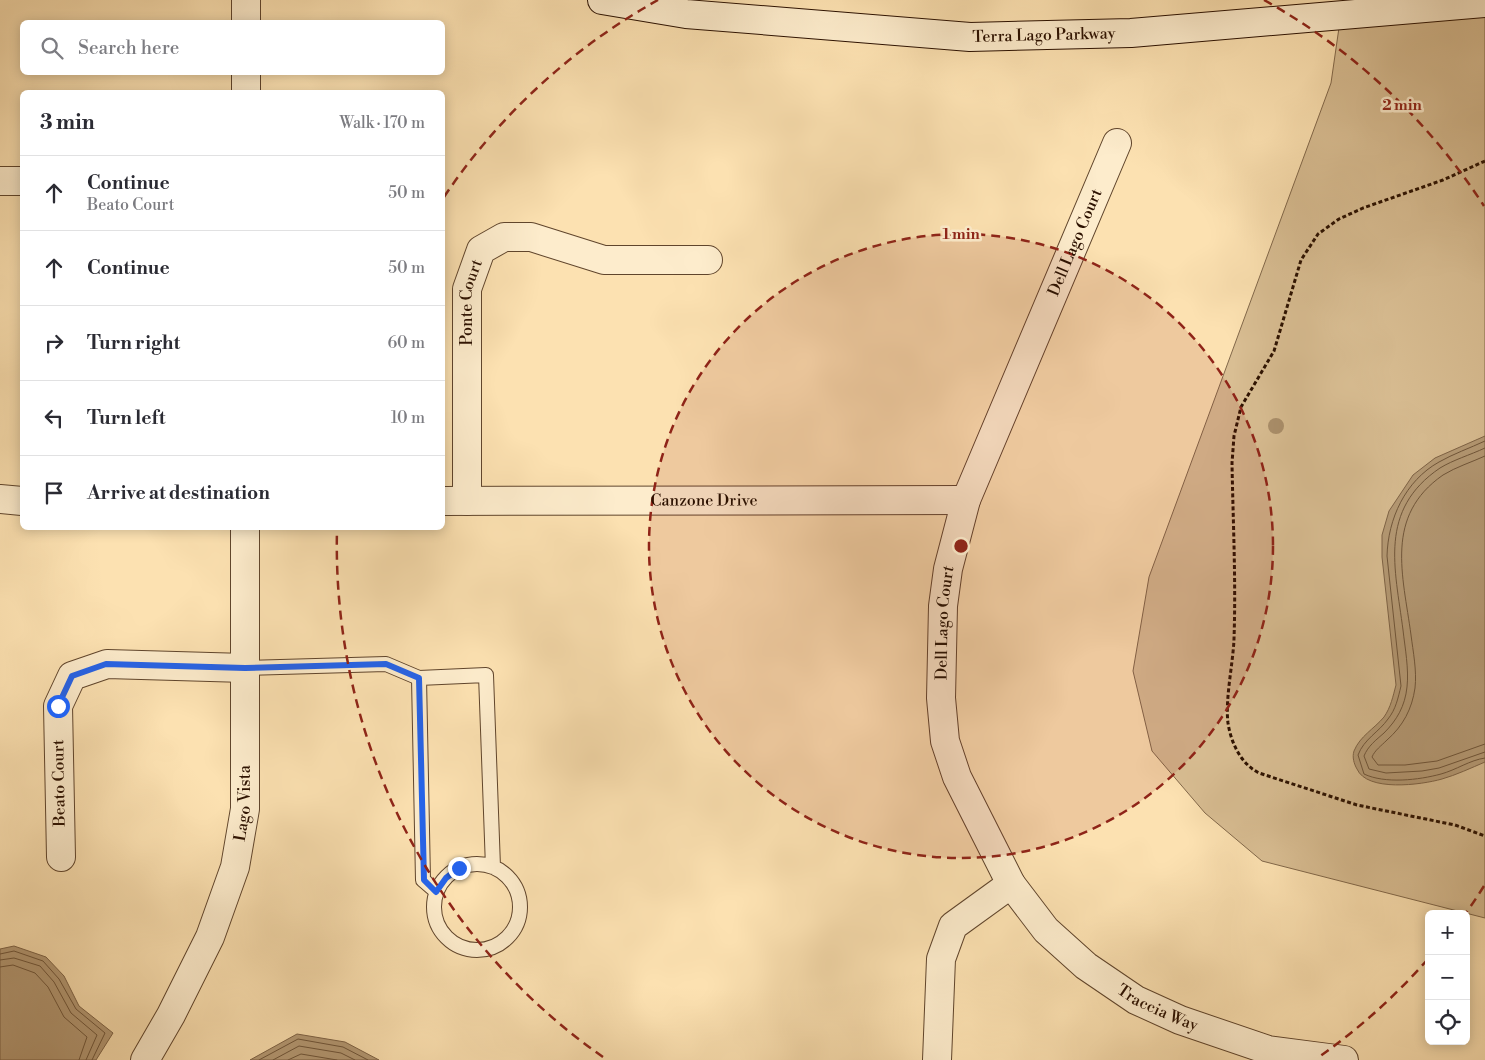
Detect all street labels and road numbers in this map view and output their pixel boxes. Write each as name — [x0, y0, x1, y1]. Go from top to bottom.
street label: Terra Lago Parkway — [972, 23, 1116, 47]
street label: Dell Lago Court — [1043, 185, 1107, 299]
street label: Ponte Court — [457, 256, 487, 346]
street label: Canzone Drive — [650, 490, 758, 511]
street label: Dell Lago Court — [931, 563, 959, 680]
street label: Beato Court — [48, 739, 70, 828]
street label: Lago Vista — [230, 764, 255, 843]
street label: Traccia Way — [1113, 980, 1201, 1035]

